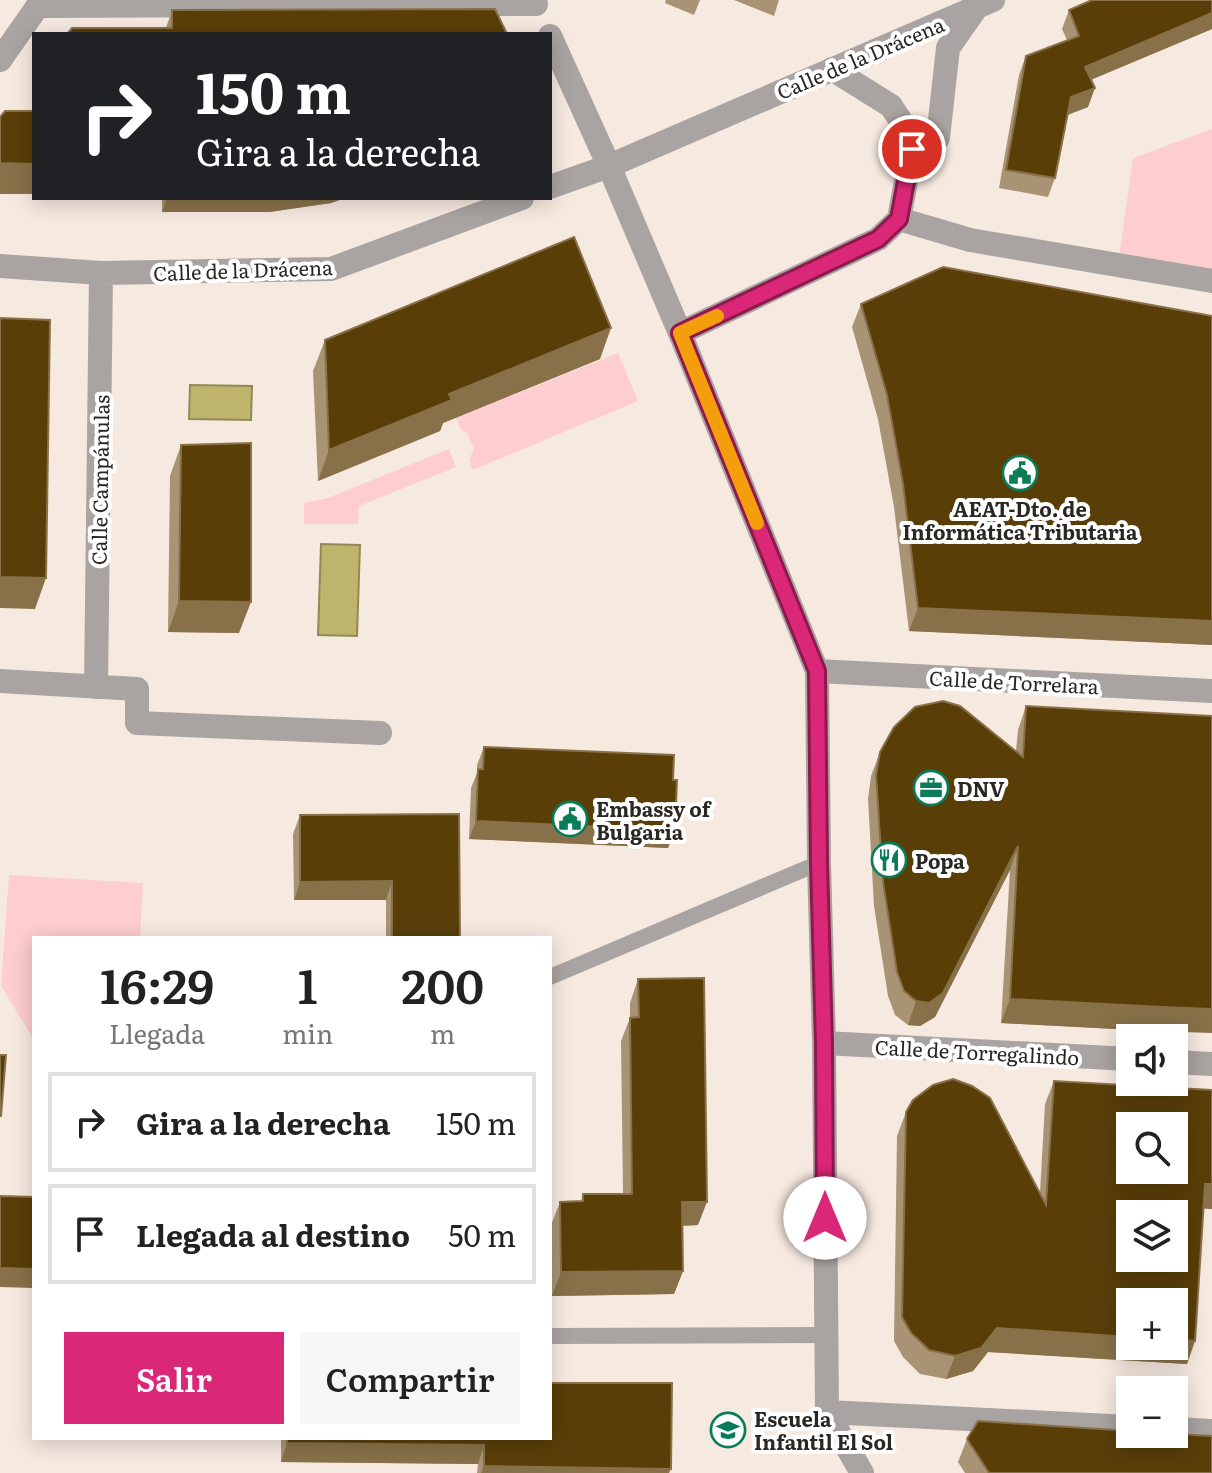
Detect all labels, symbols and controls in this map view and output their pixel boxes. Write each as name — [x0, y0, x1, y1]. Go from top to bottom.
street label: Calle de la Drácena — [772, 8, 949, 106]
text: 150 m — [196, 48, 351, 131]
icon: right — [64, 64, 168, 168]
pin — [878, 115, 946, 183]
text: Gira a la derecha — [196, 124, 480, 177]
icon: arrive — [890, 127, 934, 171]
street label: Calle de la Drácena — [153, 251, 333, 287]
street label: Calle Campánulas — [83, 395, 115, 565]
public building icon: AEAT-Dto. de Informática Tributaria — [1001, 454, 1039, 492]
place label: AEAT-Dto. de Informática Tributaria — [903, 493, 1138, 546]
street label: Calle de Torrelara — [928, 662, 1100, 700]
office icon: DNV — [912, 769, 950, 807]
place label: DNV — [957, 773, 1005, 803]
place label: Embassy of Bulgaria — [596, 793, 713, 846]
public building icon: Embassy of Bulgaria — [551, 800, 589, 838]
restaurant icon: Popa — [870, 841, 908, 879]
place label: Popa — [915, 845, 965, 875]
text: 16:29 — [100, 948, 214, 1019]
text: 1 — [298, 948, 318, 1019]
text: 200 — [401, 948, 484, 1019]
text: Llegada — [109, 1013, 205, 1052]
text: min — [282, 1013, 333, 1052]
text: m — [430, 1013, 455, 1052]
map controls — [1116, 1024, 1188, 1448]
button: sound — [1116, 1024, 1188, 1096]
street label: Calle de Torregalindo — [874, 1031, 1080, 1071]
icon: right — [68, 1100, 112, 1144]
text: Gira a la derecha — [136, 1100, 390, 1144]
text: 150 m — [436, 1100, 516, 1144]
button: search — [1116, 1112, 1188, 1184]
position arrow — [783, 1176, 867, 1260]
button: layers — [1116, 1200, 1188, 1272]
icon: arrive — [68, 1212, 112, 1256]
text: Llegada al destino — [136, 1212, 410, 1256]
text: 50 m — [448, 1212, 516, 1256]
button: + — [1116, 1288, 1188, 1360]
button: Salir — [64, 1332, 284, 1424]
button: Compartir — [300, 1332, 520, 1424]
button: − — [1116, 1376, 1188, 1448]
place label: Escuela Infantil El Sol — [754, 1403, 893, 1456]
school or university icon: Escuela Infantil El Sol — [709, 1411, 747, 1449]

